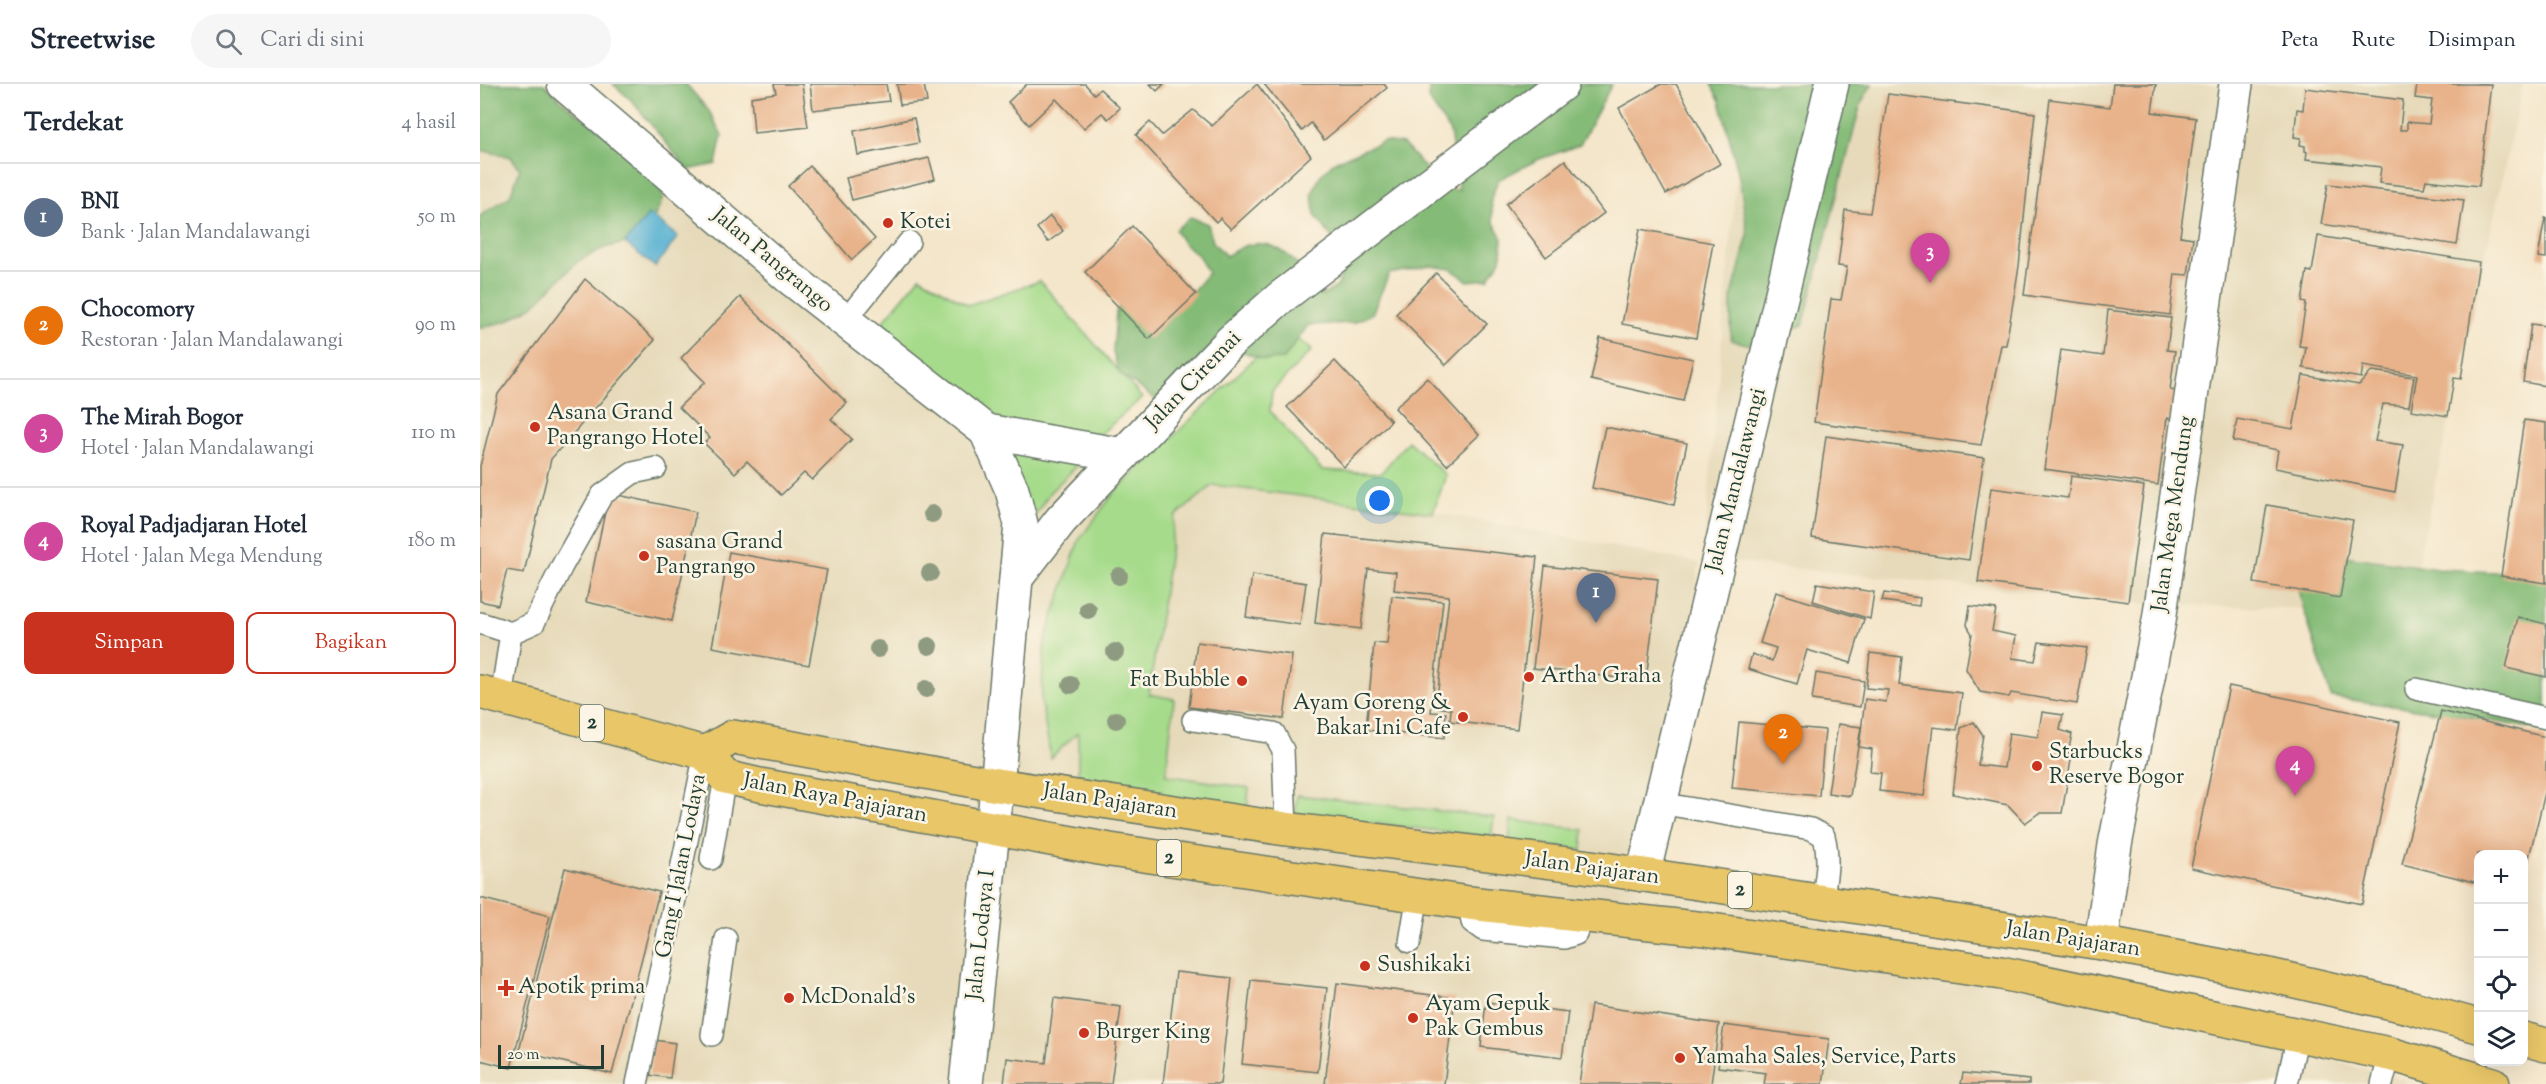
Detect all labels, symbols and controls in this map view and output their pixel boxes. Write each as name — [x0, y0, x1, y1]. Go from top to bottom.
search box — [191, 14, 611, 68]
text: Streetwise — [30, 21, 155, 61]
icon: search — [212, 25, 245, 58]
text: Cari di sini — [260, 25, 364, 57]
text: Peta — [2281, 26, 2319, 56]
text: Rute — [2352, 26, 2395, 56]
text: Disimpan — [2428, 26, 2516, 56]
text: Terdekat — [24, 105, 123, 142]
text: 4 hasil — [402, 109, 456, 138]
text: BNI — [81, 187, 119, 219]
street label: Jalan Pangrango — [703, 200, 840, 321]
text: 1 — [40, 203, 47, 232]
text: 50 m — [418, 203, 456, 232]
place label: Kotei — [900, 207, 951, 239]
marker: Kotei — [881, 216, 895, 230]
text: Bank · Jalan Mandalawangi — [81, 219, 311, 248]
pin: 3 — [1910, 234, 1950, 283]
text: Chocomory — [81, 295, 195, 327]
text: 2 — [39, 311, 48, 340]
text: 90 m — [415, 311, 456, 340]
street label: Jalan Ciremai — [1138, 324, 1250, 439]
text: Restoran · Jalan Mandalawangi — [81, 327, 343, 356]
street label: Jalan Mandalawangi — [1698, 385, 1775, 576]
place label: Asana Grand Pangrango Hotel — [547, 398, 704, 455]
text: The Mirah Bogor — [81, 403, 243, 435]
street label: Jalan Mega Mendung — [2144, 414, 2204, 615]
text: 3 — [39, 419, 48, 448]
text: 110 m — [411, 419, 456, 448]
marker: Asana Grand Pangrango Hotel — [528, 420, 542, 434]
text: Hotel · Jalan Mandalawangi — [81, 435, 314, 464]
your location — [1365, 486, 1394, 515]
text: Royal Padjadjaran Hotel — [81, 511, 307, 543]
text: 4 — [38, 527, 49, 556]
text: 180 m — [408, 527, 456, 556]
place label: sasana Grand Pangrango — [656, 527, 783, 584]
text: Hotel · Jalan Mega Mendung — [81, 543, 322, 572]
marker: sasana Grand Pangrango — [637, 549, 651, 563]
pin: 1 — [1576, 574, 1616, 623]
button: Simpan — [24, 612, 234, 674]
button: Bagikan — [246, 612, 456, 674]
place label: Artha Graha — [1541, 661, 1661, 693]
place label: Fat Bubble — [1130, 665, 1230, 697]
marker: Artha Graha — [1522, 670, 1536, 684]
marker: Fat Bubble — [1235, 674, 1249, 688]
place label: Ayam Goreng & Bakar Ini Cafe — [1293, 688, 1451, 745]
road number: 2 — [580, 705, 604, 741]
marker: Ayam Goreng & Bakar Ini Cafe — [1456, 710, 1470, 724]
pin: 2 — [1764, 714, 1802, 764]
place label: Starbucks Reserve Bogor — [2049, 737, 2184, 794]
pin: 4 — [2276, 746, 2314, 796]
marker: Starbucks Reserve Bogor — [2030, 759, 2044, 773]
street label: Jalan Raya Pajajaran — [739, 765, 930, 833]
street label: Gang I Jalan Lodaya — [648, 771, 716, 961]
street label: Jalan Pajajaran — [1039, 775, 1180, 828]
road number: 2 — [1157, 840, 1181, 876]
street label: Jalan Pajajaran — [1522, 844, 1661, 894]
map controls — [2474, 850, 2528, 1066]
button: + — [2474, 850, 2528, 904]
street label: Jalan Lodaya I — [959, 868, 1005, 1003]
road number: 2 — [1728, 872, 1752, 908]
button: − — [2474, 904, 2528, 958]
street label: Jalan Pajajaran — [2002, 913, 2143, 966]
place label: Sushikaki — [1377, 950, 1471, 982]
button: locate — [2474, 958, 2528, 1012]
marker: Sushikaki — [1358, 959, 1372, 973]
place label: Apotik prima — [518, 972, 645, 1004]
marker: Apotik prima — [499, 981, 513, 995]
place label: McDonald's — [801, 982, 915, 1014]
place label: Ayam Gepuk Pak Gembus — [1425, 989, 1551, 1046]
marker: McDonald's — [782, 991, 796, 1005]
marker: Ayam Gepuk Pak Gembus — [1406, 1011, 1420, 1025]
button: layers — [2474, 1012, 2528, 1066]
place label: Burger King — [1096, 1017, 1211, 1049]
marker: Burger King — [1077, 1026, 1091, 1040]
scale bar — [498, 1042, 604, 1070]
place label: Yamaha Sales, Service, Parts — [1692, 1042, 1956, 1074]
text: 20 m — [507, 1044, 540, 1067]
marker: Yamaha Sales, Service, Parts — [1673, 1051, 1687, 1065]

